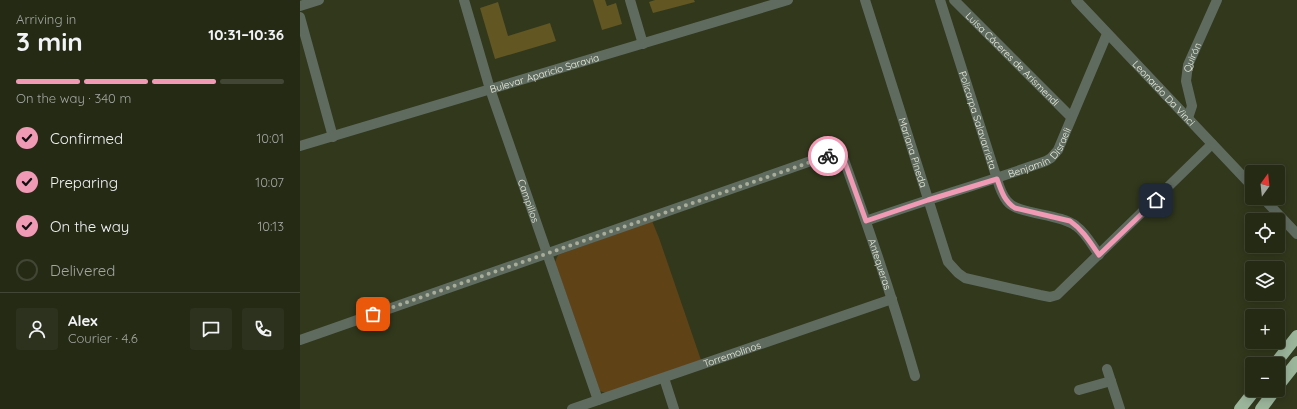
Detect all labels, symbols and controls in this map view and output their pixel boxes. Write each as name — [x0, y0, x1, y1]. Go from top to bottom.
street label: Luisa Cáceres de Arismendi — [963, 9, 1062, 108]
text: Arriving in — [16, 11, 76, 27]
text: 3 min — [16, 25, 83, 58]
text: 10:31–10:36 — [208, 25, 284, 44]
street label: Quirón — [1181, 40, 1204, 73]
street label: Bulevar Aparicio Saravia — [488, 50, 601, 95]
street label: Leonardo Da Vinci — [1130, 58, 1198, 128]
street label: Policarpa Salavarrieta — [956, 69, 1000, 171]
text: On the way · 340 m — [16, 90, 131, 106]
street label: Mariana Pineda — [896, 116, 930, 189]
street label: Benjamín Disraeli — [1006, 125, 1073, 180]
icon: check — [16, 127, 38, 149]
text: Confirmed — [50, 129, 123, 148]
text: 10:01 — [256, 130, 284, 146]
courier — [808, 136, 848, 176]
icon: bike — [817, 145, 839, 167]
north arrow — [1245, 165, 1285, 205]
map controls — [1245, 165, 1285, 397]
icon: check — [16, 171, 38, 193]
text: Preparing — [50, 173, 118, 192]
text: 10:07 — [255, 174, 284, 190]
street label: Campillos — [515, 177, 542, 224]
pin — [1139, 183, 1173, 217]
icon: home — [1145, 189, 1167, 211]
button: locate — [1245, 213, 1285, 253]
icon: check — [16, 215, 38, 237]
text: On the way — [50, 217, 129, 236]
text: 10:13 — [257, 218, 284, 234]
street label: Antequeras — [866, 237, 895, 292]
text: Delivered — [50, 261, 115, 280]
button: layers — [1245, 261, 1285, 301]
pin — [356, 297, 390, 331]
icon: bag — [362, 303, 384, 325]
button: person — [16, 308, 58, 350]
button: chat — [190, 308, 232, 350]
button: phone — [242, 308, 284, 350]
button: + — [1245, 309, 1285, 349]
text: Alex — [68, 311, 98, 330]
text: Courier · 4.6 — [68, 330, 138, 346]
street label: Torremolinos — [701, 338, 763, 370]
button: − — [1245, 357, 1285, 397]

